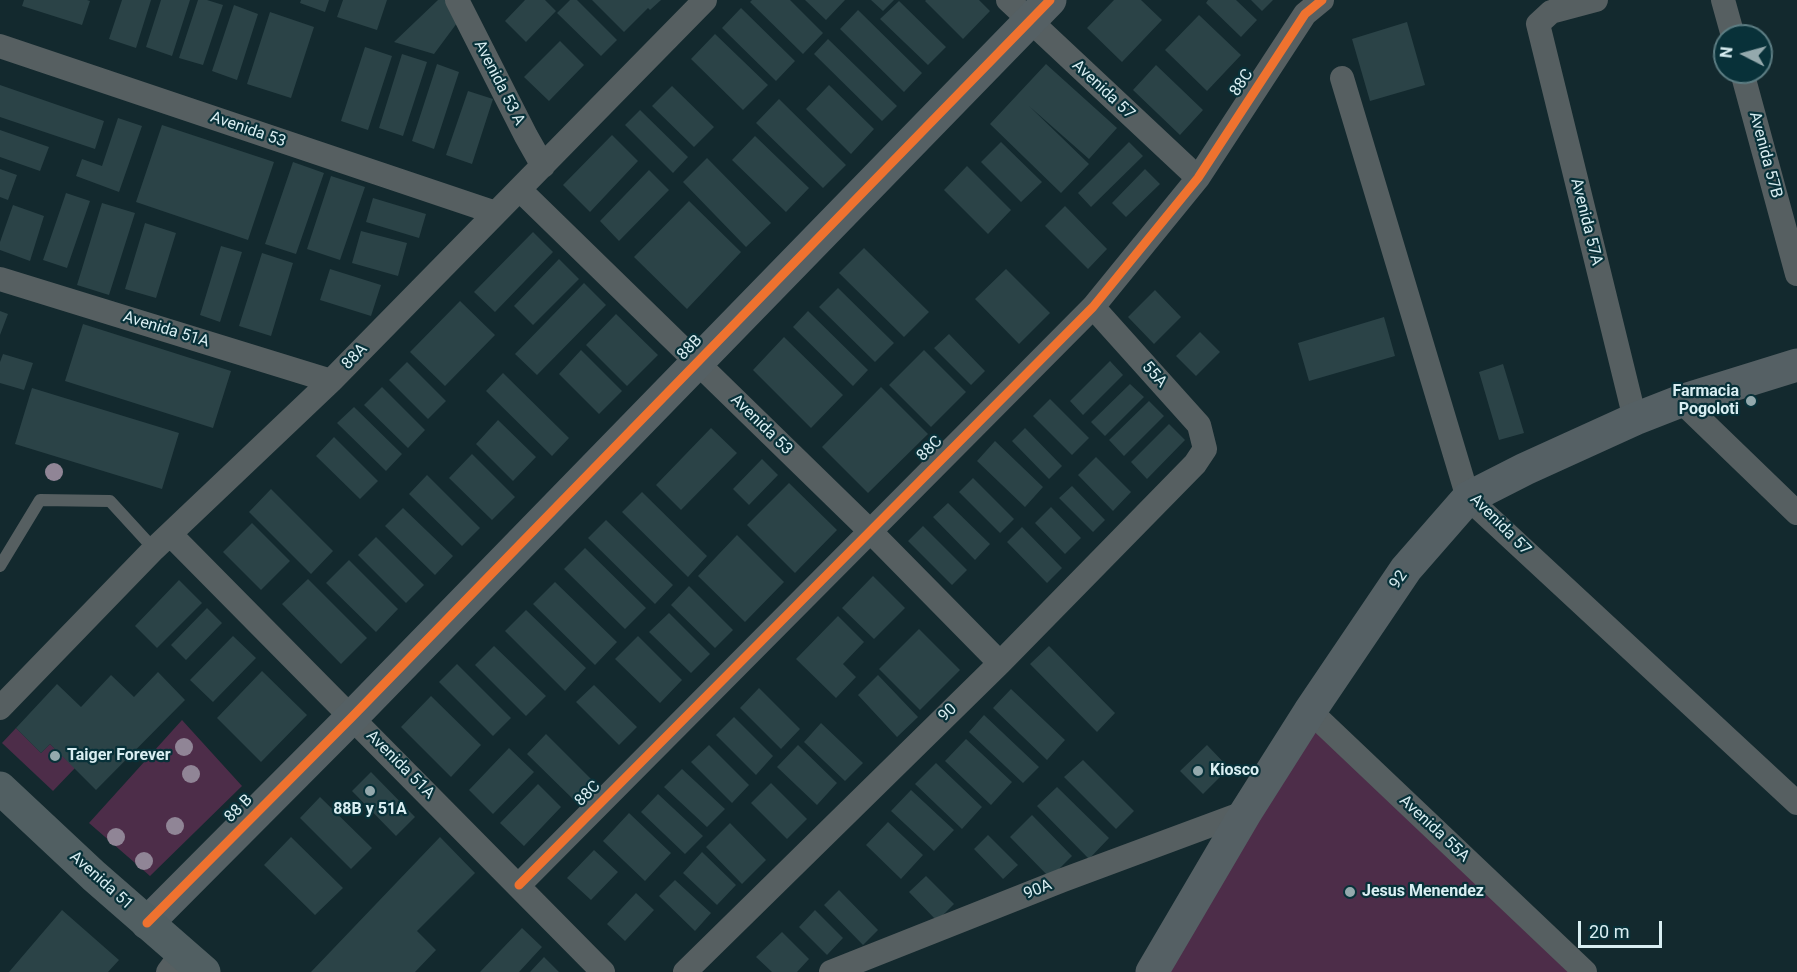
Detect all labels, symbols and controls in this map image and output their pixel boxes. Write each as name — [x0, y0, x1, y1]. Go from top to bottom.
north arrow — [1713, 24, 1773, 84]
street label: Avenida 53 A — [469, 37, 529, 129]
text: N — [1717, 46, 1737, 59]
street label: Avenida 57 — [1068, 56, 1138, 124]
street label: 88C — [1226, 66, 1258, 100]
street label: Avenida 53 — [208, 108, 288, 152]
street label: Avenida 57B — [1744, 110, 1786, 200]
street label: Avenida 57A — [1566, 176, 1606, 268]
street label: Avenida 51A — [121, 308, 211, 352]
street label: 88B — [673, 331, 707, 365]
street label: 88A — [338, 340, 372, 374]
street label: 55A — [1137, 358, 1171, 392]
place label: Farmacia Pogoloti — [1673, 382, 1739, 420]
street label: Avenida 53 — [726, 391, 796, 459]
marker: Farmacia Pogoloti — [1744, 394, 1758, 408]
street label: 88C — [913, 432, 947, 466]
street label: Avenida 57 — [1465, 490, 1535, 560]
street label: 92 — [1386, 567, 1412, 593]
street label: 90 — [935, 700, 961, 726]
street label: Avenida 51A — [362, 727, 438, 803]
place label: Taiger Forever — [67, 746, 171, 766]
marker: Taiger Forever — [48, 749, 62, 763]
place label: Kiosco — [1210, 761, 1259, 781]
marker: Kiosco — [1191, 764, 1205, 778]
street label: 88C — [571, 777, 605, 811]
marker: 88B y 51A — [363, 784, 377, 798]
street label: 88 B — [221, 791, 257, 827]
street label: Avenida 55A — [1395, 792, 1473, 866]
place label: 88B y 51A — [333, 800, 407, 820]
street label: Avenida 51 — [65, 848, 137, 914]
street label: 90A — [1021, 876, 1055, 904]
place label: Jesus Menendez — [1362, 882, 1484, 902]
marker: Jesus Menendez — [1343, 885, 1357, 899]
scale bar — [1581, 909, 1665, 947]
text: 20 m — [1589, 921, 1629, 942]

